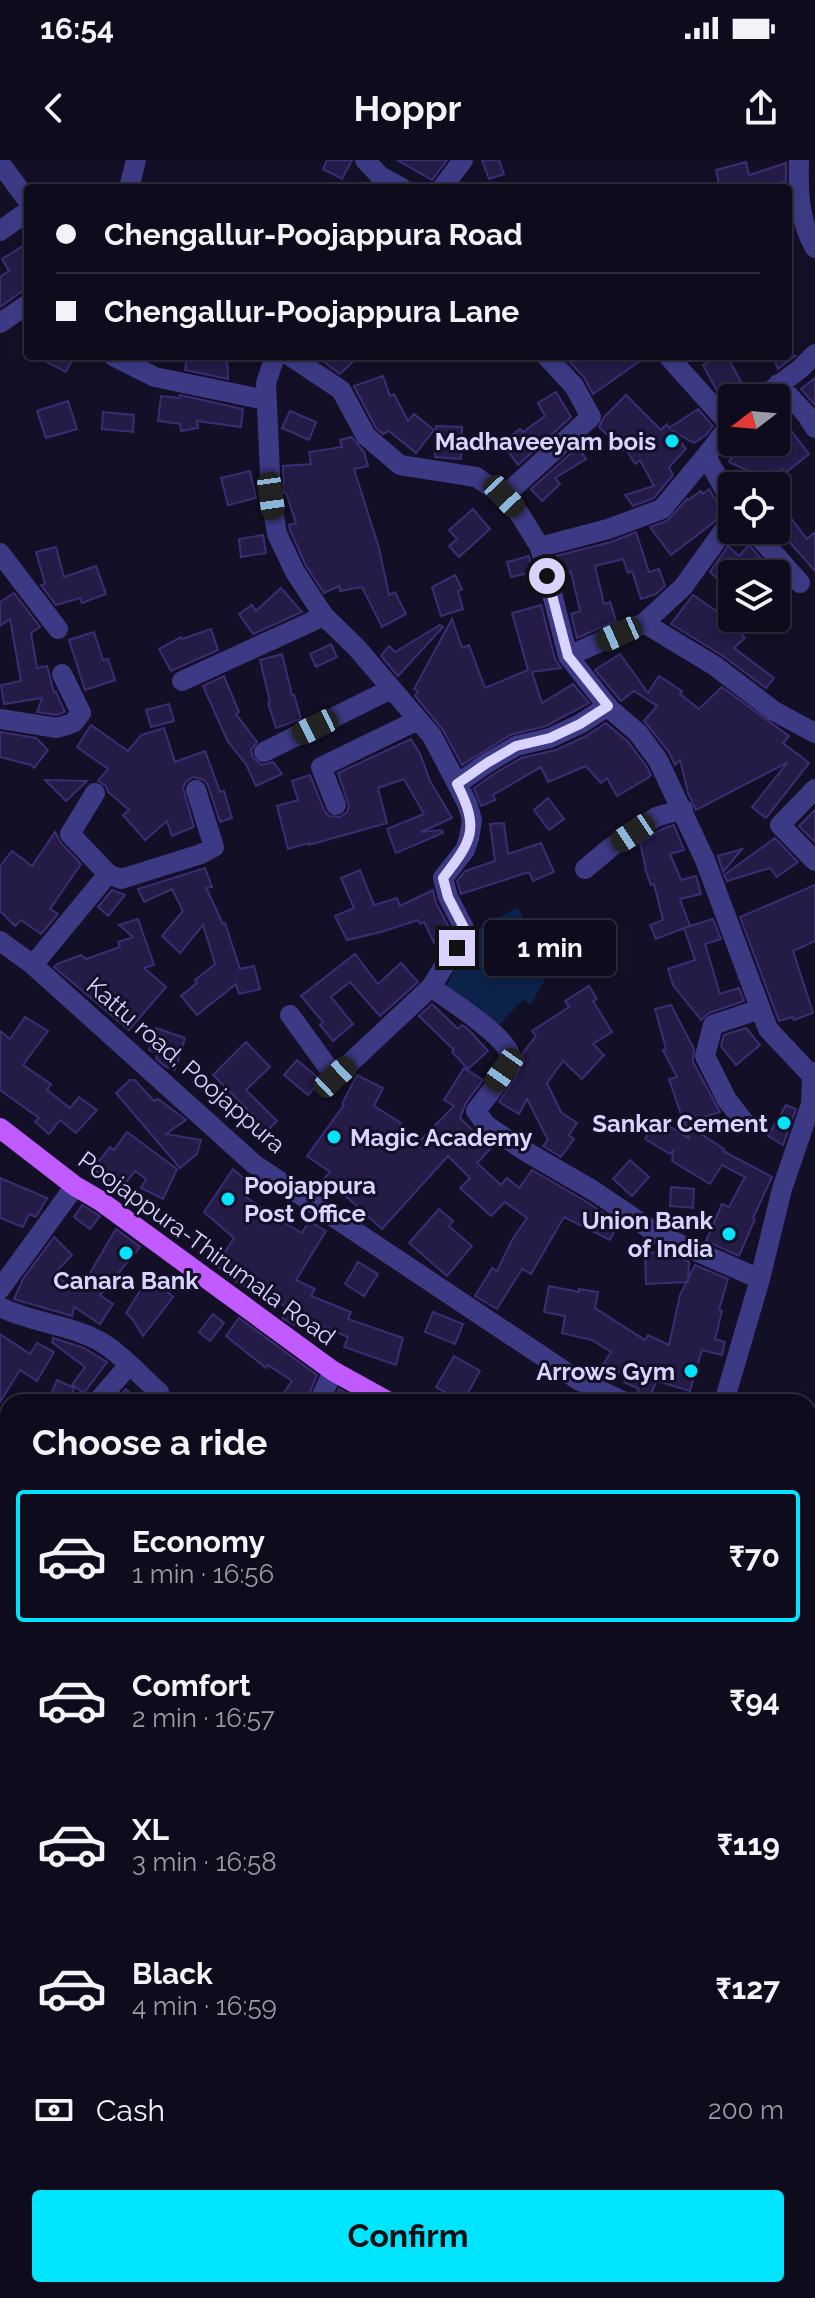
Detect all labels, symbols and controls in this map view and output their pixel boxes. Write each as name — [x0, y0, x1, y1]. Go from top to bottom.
text: 16:54 — [40, 11, 114, 46]
icon: back — [32, 86, 76, 130]
icon: share — [739, 86, 783, 130]
text: Hoppr — [354, 87, 461, 129]
text: Chengallur-Poojappura Road — [104, 217, 523, 252]
text: Chengallur-Poojappura Lane — [104, 294, 519, 329]
north arrow — [718, 384, 790, 456]
map controls — [718, 384, 790, 632]
place label: Madhaveeyam bois — [435, 427, 656, 456]
marker: Madhaveeyam bois — [663, 432, 681, 450]
car — [479, 470, 529, 522]
car — [256, 471, 286, 521]
button: locate — [718, 472, 790, 544]
route start — [529, 558, 565, 594]
button: layers — [718, 560, 790, 632]
car — [592, 613, 646, 655]
car — [288, 706, 342, 748]
car — [606, 810, 660, 856]
callout: 1 min — [485, 920, 617, 976]
route end — [439, 930, 475, 966]
text: 1 min — [517, 933, 583, 963]
street label: Kattu road, Poojappura — [81, 971, 291, 1159]
car — [480, 1043, 528, 1097]
car — [309, 1052, 361, 1102]
place label: Sankar Cement — [592, 1109, 768, 1138]
marker: Sankar Cement — [775, 1114, 793, 1132]
place label: Magic Academy — [350, 1123, 533, 1152]
marker: Magic Academy — [325, 1128, 343, 1146]
street label: Poojappura-Thirumala Road — [73, 1145, 341, 1351]
place label: Poojappura Post Office — [244, 1171, 376, 1228]
marker: Poojappura Post Office — [219, 1190, 237, 1208]
place label: Union Bank of India — [582, 1206, 714, 1263]
marker: Union Bank of India — [720, 1225, 738, 1243]
marker: Canara Bank — [117, 1244, 135, 1262]
place label: Canara Bank — [53, 1266, 199, 1295]
place label: Arrows Gym — [536, 1357, 675, 1386]
marker: Arrows Gym — [682, 1362, 700, 1380]
text: Choose a ride — [32, 1421, 267, 1463]
icon: car — [36, 1520, 108, 1592]
text: Economy — [132, 1524, 265, 1559]
text: ₹70 — [729, 1539, 780, 1574]
text: 1 min · 16:56 — [132, 1559, 274, 1589]
icon: car — [36, 1664, 108, 1736]
text: Comfort — [132, 1668, 251, 1703]
text: ₹94 — [729, 1683, 780, 1718]
text: 2 min · 16:57 — [132, 1703, 275, 1733]
icon: car — [36, 1808, 108, 1880]
text: XL — [132, 1812, 169, 1847]
text: ₹119 — [717, 1827, 780, 1862]
text: 3 min · 16:58 — [132, 1847, 277, 1877]
icon: car — [36, 1952, 108, 2024]
text: Black — [132, 1956, 213, 1991]
text: ₹127 — [715, 1971, 780, 2006]
text: 4 min · 16:59 — [132, 1991, 277, 2021]
icon: cash — [32, 2088, 76, 2132]
text: Cash — [96, 2093, 165, 2128]
text: 200 m — [708, 2095, 784, 2125]
button: Confirm — [32, 2190, 784, 2282]

